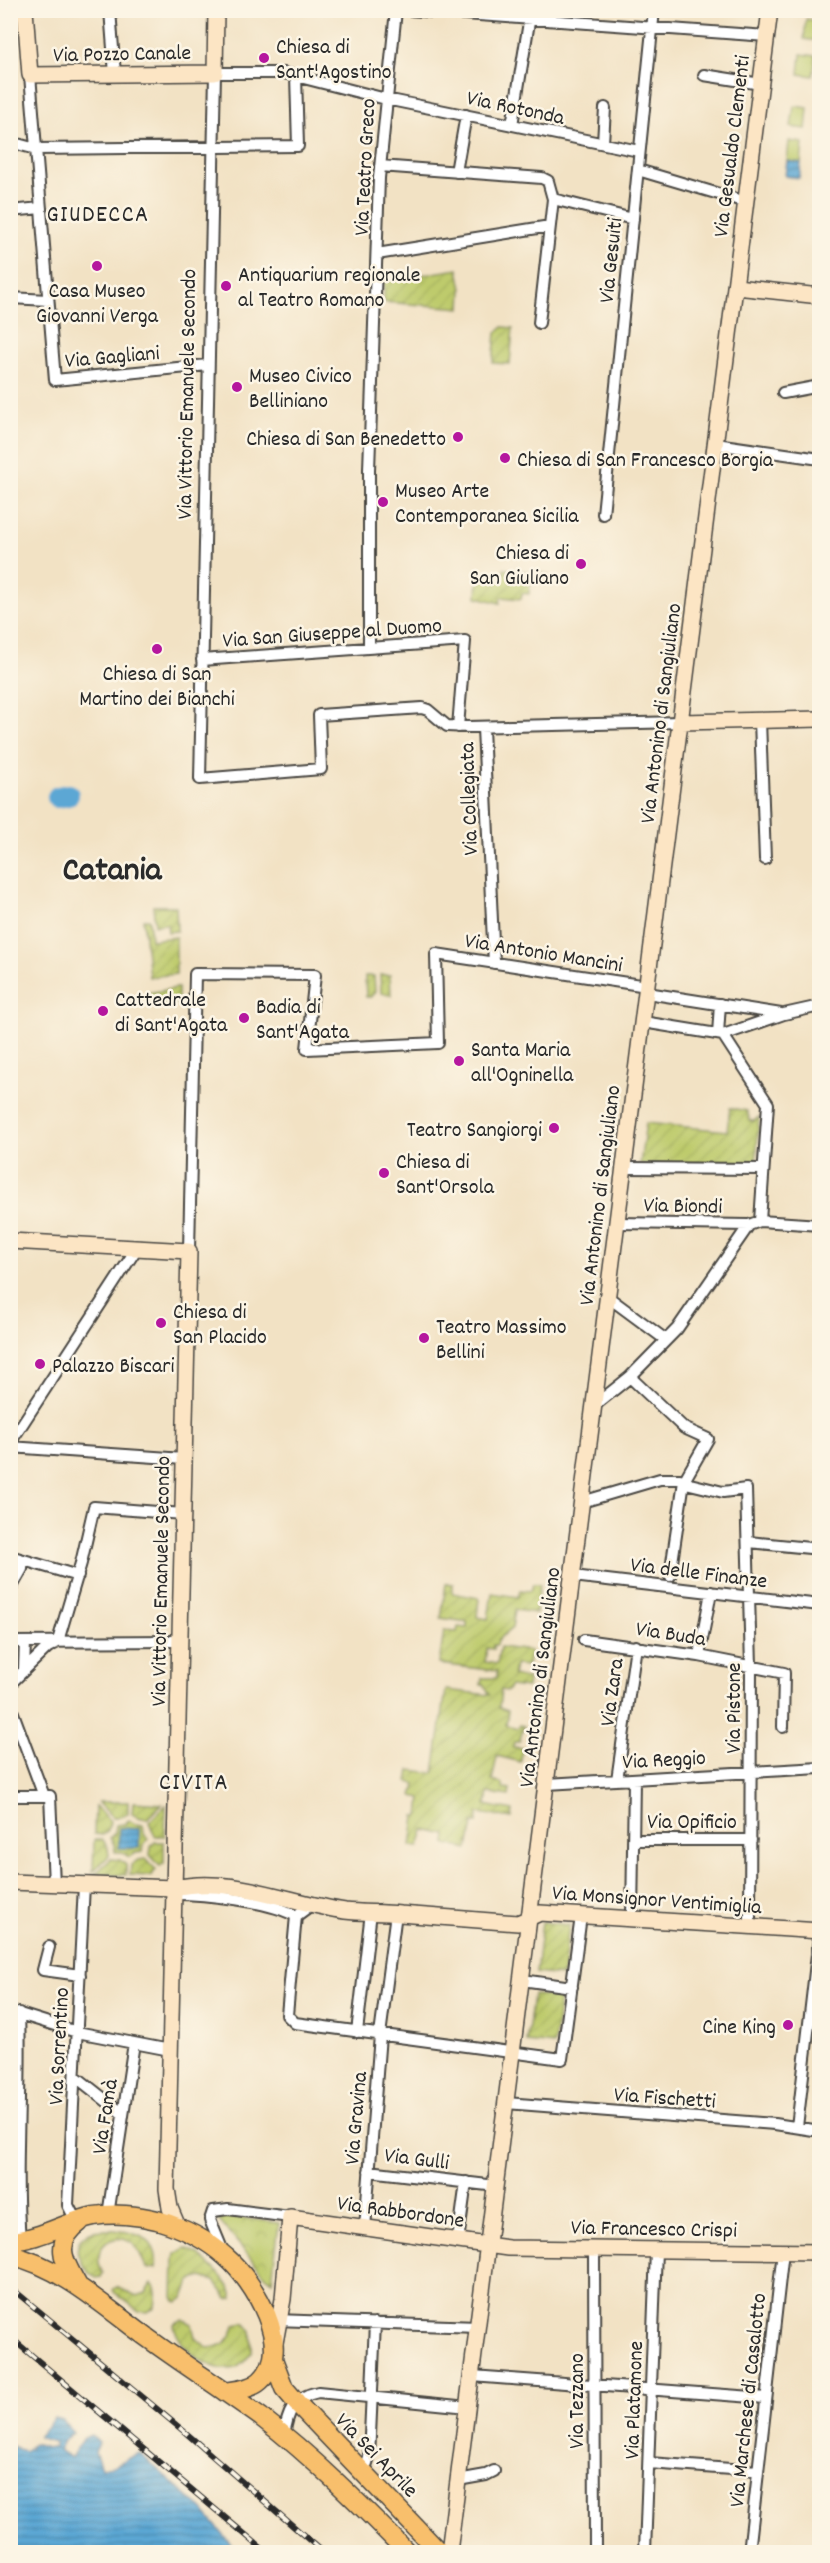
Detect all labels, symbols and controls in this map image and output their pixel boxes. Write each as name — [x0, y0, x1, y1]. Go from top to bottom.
place label: Chiesa di Sant'Agostino — [276, 33, 391, 89]
street label: Via Pozzo Canale — [53, 39, 191, 72]
marker: Chiesa di Sant'Agostino — [257, 51, 271, 65]
street label: Via Gesualdo Clementi — [707, 54, 760, 239]
street label: Via Rotonda — [464, 84, 568, 135]
street label: Via Teatro Greco — [347, 98, 386, 237]
district label: GIUDECCA — [46, 199, 150, 233]
street label: Via Gesuiti — [593, 216, 632, 305]
marker: Casa Museo Giovanni Verga — [90, 259, 104, 273]
place label: Antiquarium regionale al Teatro Romano — [238, 261, 420, 317]
street label: Via Vittorio Emanuele Secondo — [171, 269, 206, 520]
place label: Casa Museo Giovanni Verga — [36, 277, 159, 333]
marker: Antiquarium regionale al Teatro Romano — [219, 279, 233, 293]
street label: Via Gagliani — [64, 339, 161, 378]
place label: Museo Civico Belliniano — [249, 362, 352, 418]
marker: Museo Civico Belliniano — [230, 380, 244, 394]
place label: Chiesa di San Benedetto — [246, 425, 446, 456]
marker: Chiesa di San Benedetto — [451, 430, 465, 444]
place label: Chiesa di San Francesco Borgia — [517, 446, 774, 477]
marker: Chiesa di San Francesco Borgia — [498, 451, 512, 465]
place label: Museo Arte Contemporanea Sicilia — [395, 477, 579, 533]
marker: Museo Arte Contemporanea Sicilia — [376, 495, 390, 509]
place label: Chiesa di San Giuliano — [470, 539, 569, 595]
marker: Chiesa di San Giuliano — [574, 557, 588, 571]
street label: Via Antonino di Sangiuliano — [634, 602, 691, 825]
street label: Via San Giuseppe al Duomo — [221, 611, 443, 658]
marker: Chiesa di San Martino dei Bianchi — [150, 642, 164, 656]
place label: Chiesa di San Martino dei Bianchi — [79, 660, 235, 716]
street label: Via Collegiata — [453, 741, 488, 856]
district label: Catania — [62, 848, 163, 897]
street label: Via Antonio Mancini — [462, 927, 625, 982]
place label: Cattedrale di Sant'Agata — [115, 986, 228, 1042]
place label: Badia di Sant'Agata — [256, 993, 350, 1049]
marker: Cattedrale di Sant'Agata — [96, 1004, 110, 1018]
marker: Badia di Sant'Agata — [237, 1011, 251, 1025]
place label: Santa Maria all'Ogninella — [471, 1036, 574, 1092]
marker: Santa Maria all'Ogninella — [452, 1054, 466, 1068]
street label: Via Antonino di Sangiuliano — [573, 1084, 630, 1307]
place label: Teatro Sangiorgi — [407, 1116, 542, 1147]
marker: Teatro Sangiorgi — [547, 1121, 561, 1135]
place label: Chiesa di Sant'Orsola — [396, 1148, 495, 1204]
marker: Chiesa di Sant'Orsola — [377, 1166, 391, 1180]
street label: Via Biondi — [643, 1191, 723, 1224]
place label: Chiesa di San Placido — [173, 1298, 267, 1354]
place label: Teatro Massimo Bellini — [436, 1313, 567, 1369]
marker: Chiesa di San Placido — [154, 1316, 168, 1330]
marker: Teatro Massimo Bellini — [417, 1331, 431, 1345]
place label: Palazzo Biscari — [52, 1352, 174, 1383]
marker: Palazzo Biscari — [33, 1357, 47, 1371]
street label: Via Vittorio Emanuele Secondo — [145, 1456, 180, 1707]
street label: Via delle Finanze — [628, 1551, 769, 1598]
street label: Via Antonino di Sangiuliano — [513, 1566, 570, 1789]
street label: Via Buda — [633, 1615, 708, 1656]
street label: Via Zara — [593, 1656, 634, 1729]
street label: Via Pistone — [720, 1663, 751, 1754]
street label: Via Reggio — [622, 1744, 707, 1779]
district label: CIVITA — [159, 1767, 229, 1801]
street label: Via Opificio — [647, 1808, 737, 1839]
street label: Via Monsignor Ventimiglia — [551, 1879, 763, 1924]
street label: Via Sorrentino — [42, 1987, 79, 2106]
place label: Cine King — [702, 2013, 776, 2044]
marker: Cine King — [781, 2018, 795, 2032]
street label: Via Gravina — [338, 2070, 377, 2166]
street label: Via Famà — [85, 2076, 128, 2157]
street label: Via Fischetti — [613, 2080, 717, 2119]
street label: Via Gulli — [382, 2141, 451, 2180]
street label: Via Rabbordone — [335, 2189, 466, 2238]
street label: Via Francesco Crispi — [570, 2214, 737, 2247]
street label: Via Marchese di Casalotto — [723, 2292, 776, 2509]
street label: Via Platamone — [618, 2340, 653, 2460]
street label: Via Tezzano — [563, 2353, 594, 2449]
street label: Via Sei Aprile — [327, 2407, 424, 2506]

